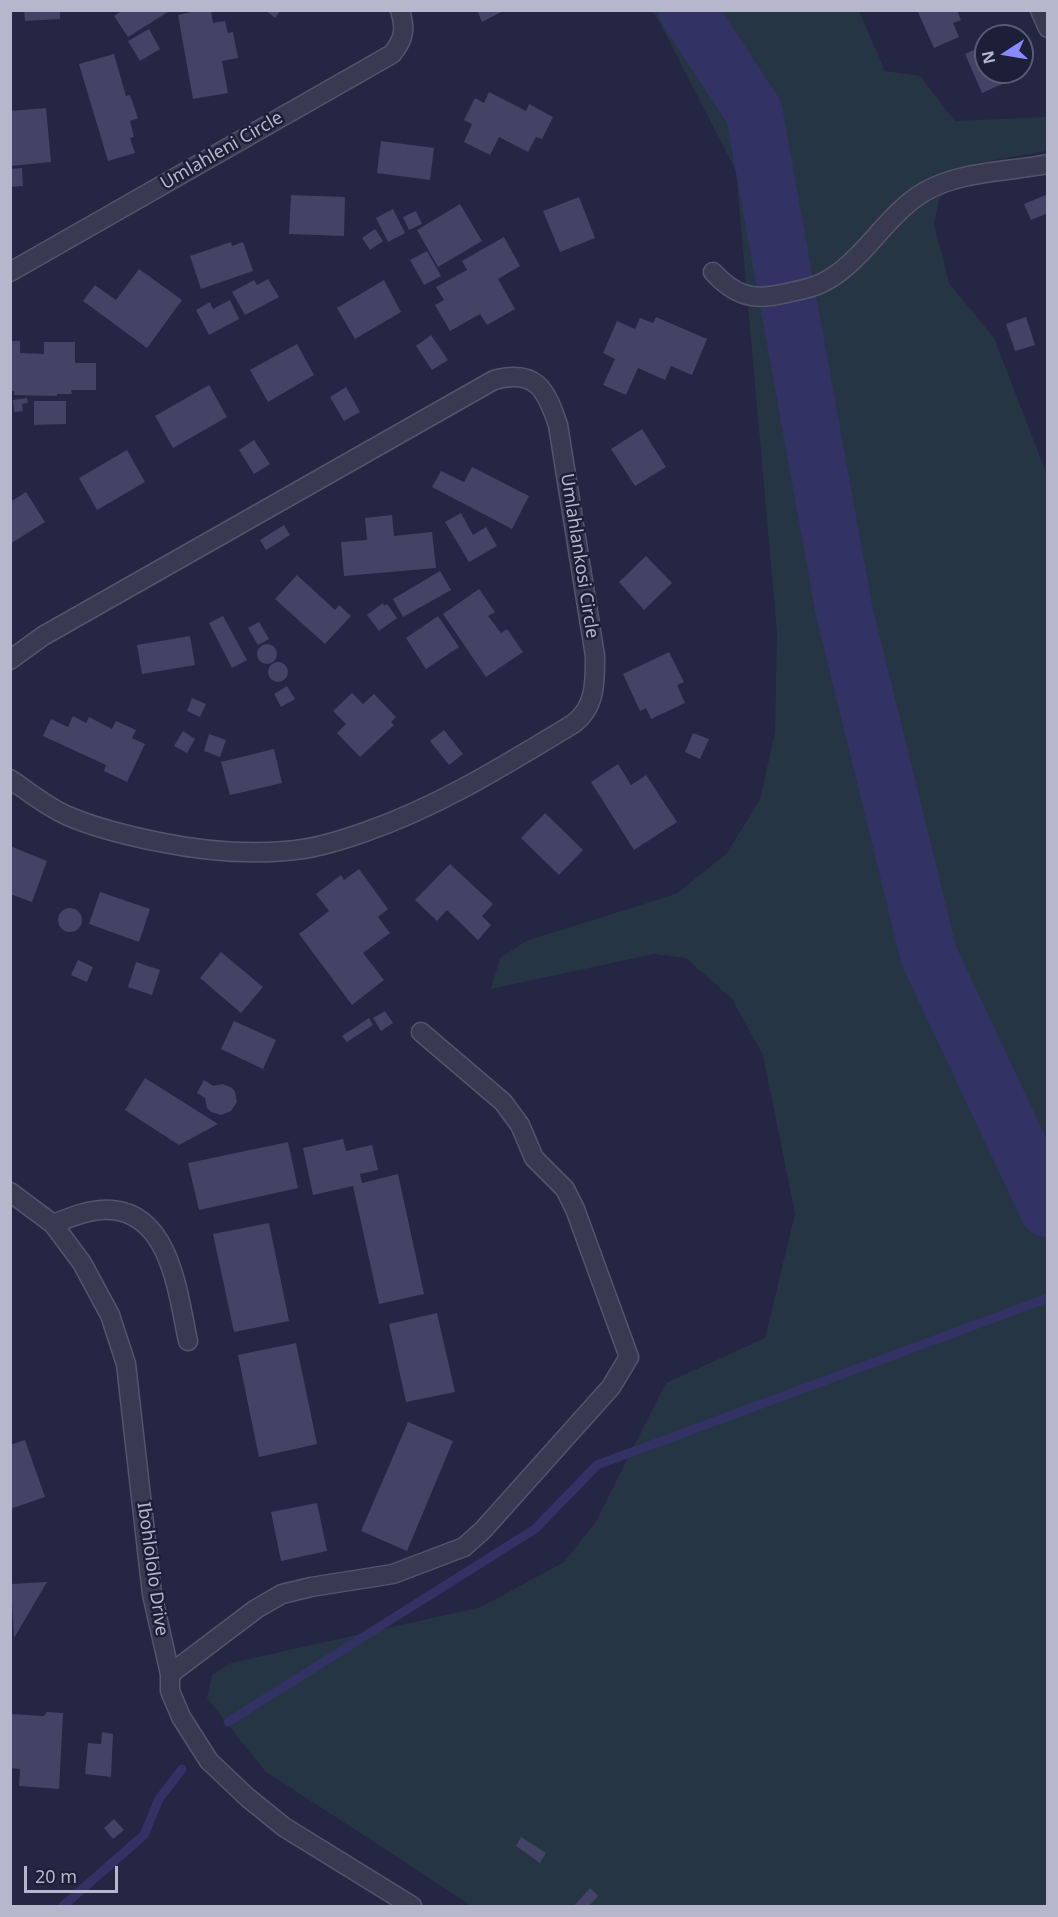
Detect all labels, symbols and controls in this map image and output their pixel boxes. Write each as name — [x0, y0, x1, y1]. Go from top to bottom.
north arrow — [974, 24, 1034, 84]
text: N — [976, 49, 1000, 66]
street label: Umlahleni Circle — [157, 107, 287, 195]
street label: Umlahlankosi Circle — [555, 472, 603, 640]
street label: Ibohlololo Drive — [132, 1501, 172, 1637]
scale bar — [27, 1854, 122, 1892]
text: 20 m — [35, 1864, 77, 1888]

